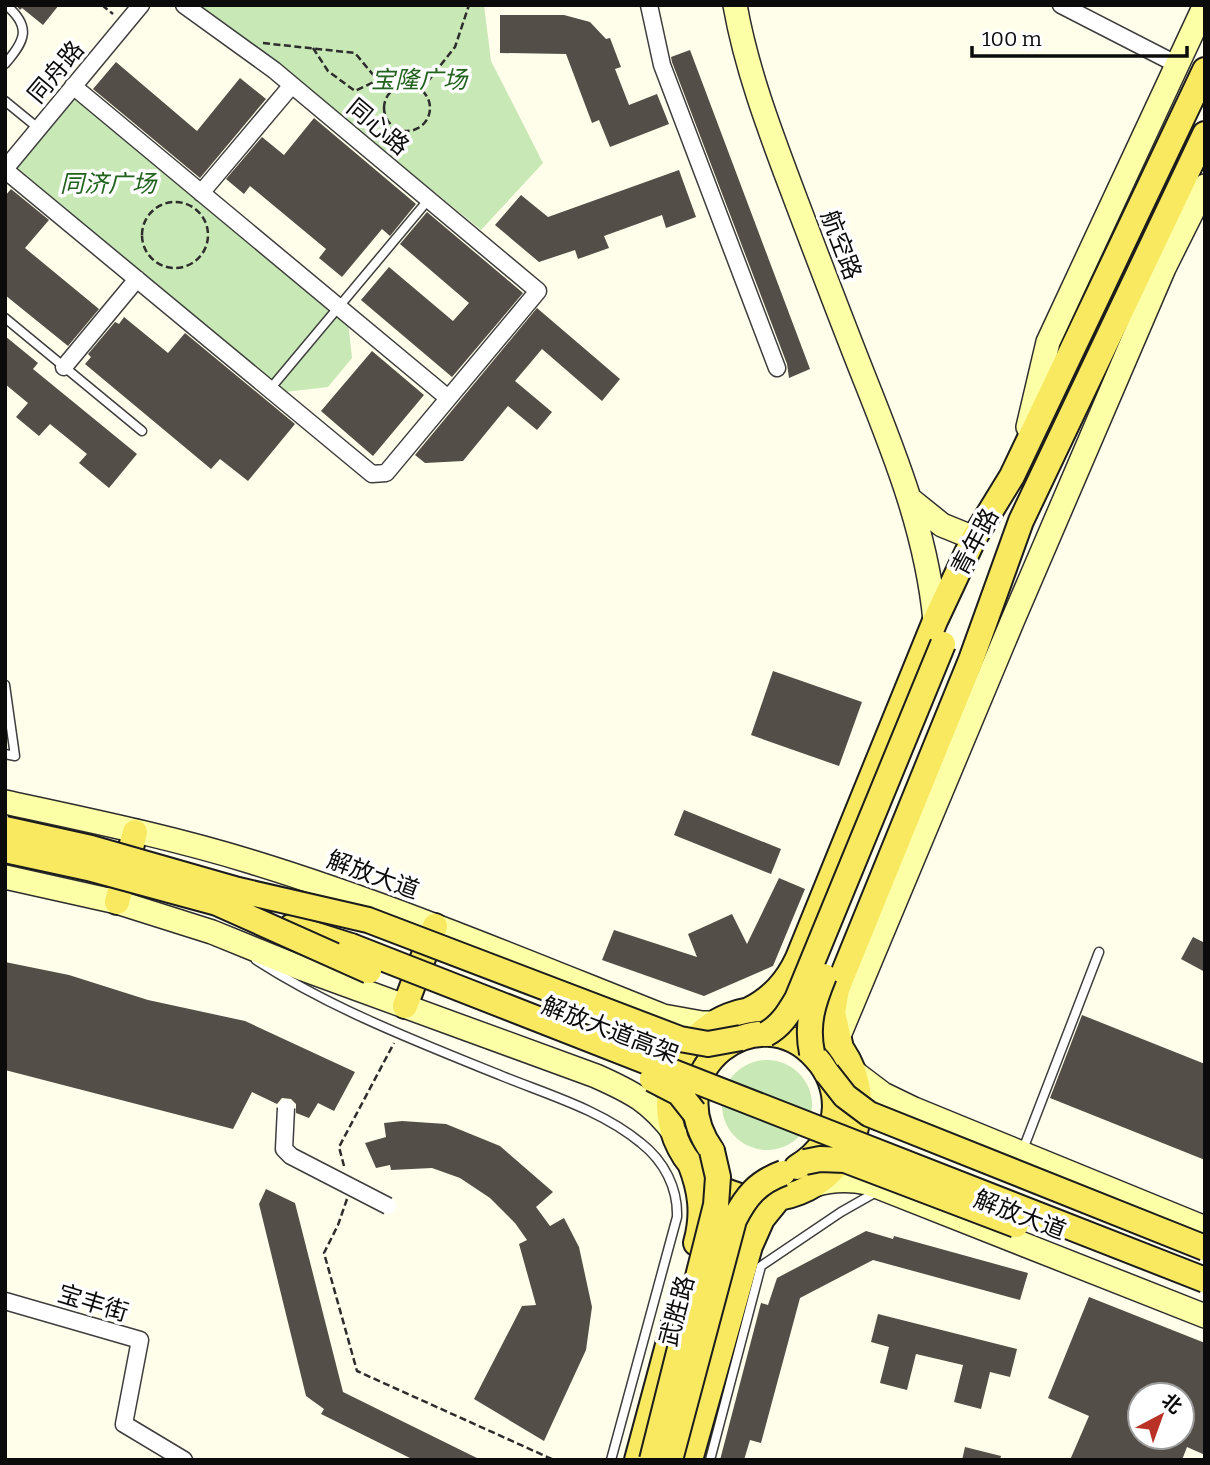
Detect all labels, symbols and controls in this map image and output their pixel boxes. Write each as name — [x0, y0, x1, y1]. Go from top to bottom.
scale bar — [972, 14, 1187, 58]
text: 100 m — [982, 26, 1042, 52]
street label: 同舟路 — [22, 35, 90, 109]
park label: 宝隆广场 — [371, 66, 469, 94]
street label: 同心路 — [341, 93, 415, 161]
park label: 同济广场 — [60, 170, 158, 198]
street label: 航空路 — [815, 206, 867, 284]
street label: 青年路 — [946, 504, 1004, 580]
street label: 解放大道 — [323, 845, 423, 905]
street label: 解放大道高架 — [538, 991, 682, 1069]
street label: 解放大道 — [970, 1185, 1070, 1245]
street label: 武胜路 — [654, 1273, 700, 1349]
street label: 宝丰街 — [54, 1279, 132, 1327]
north arrow — [1126, 1381, 1196, 1451]
text: 北 — [1157, 1389, 1187, 1418]

